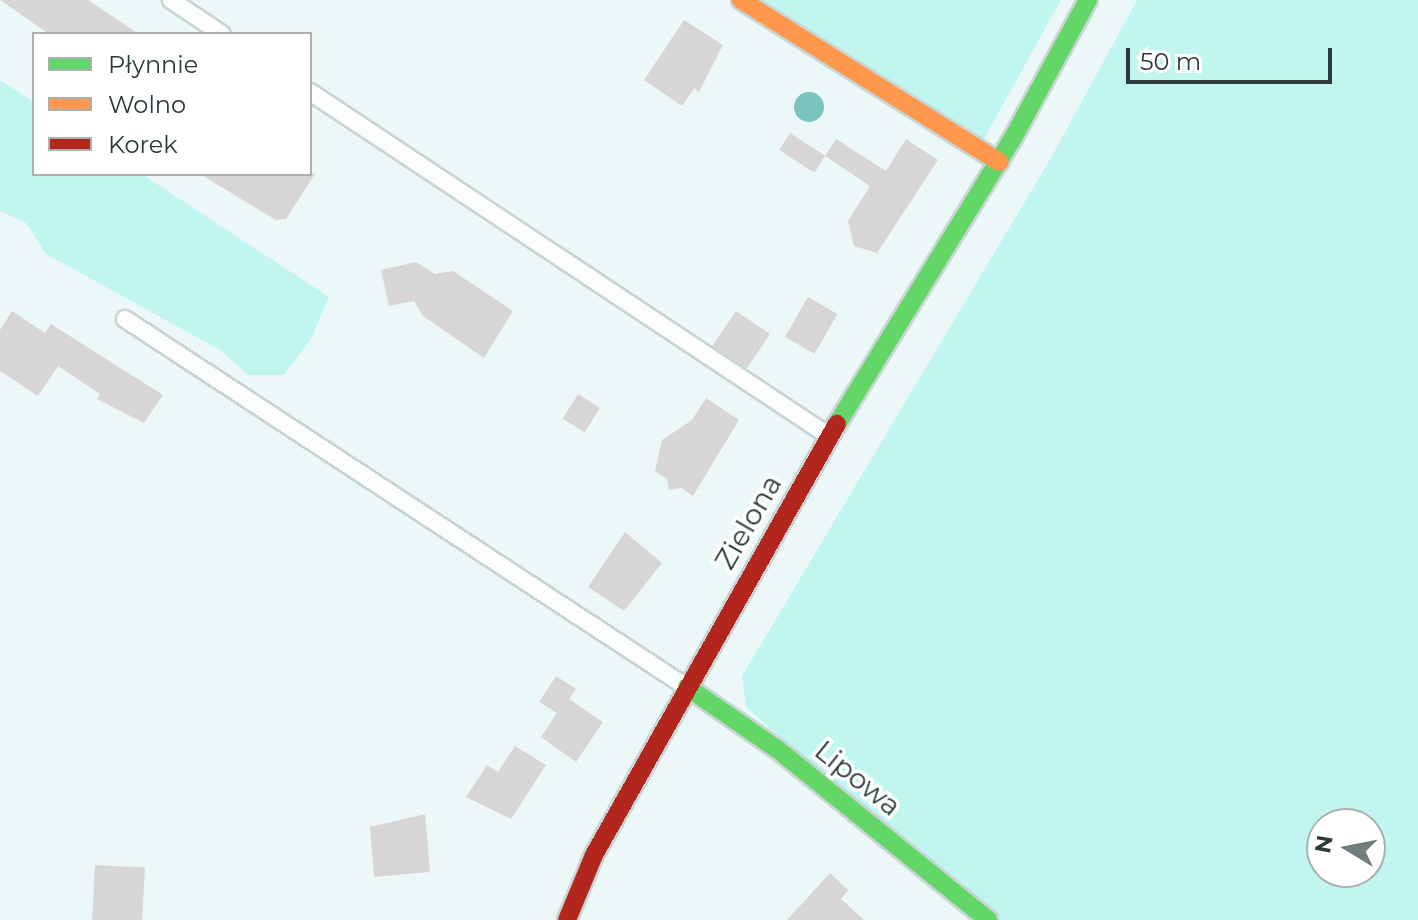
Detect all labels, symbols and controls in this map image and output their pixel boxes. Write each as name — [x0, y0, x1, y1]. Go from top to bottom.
legend — [32, 32, 312, 176]
scale bar — [1130, 32, 1336, 82]
text: 50 m — [1140, 47, 1201, 76]
text: Płynnie — [108, 50, 198, 79]
text: Wolno — [108, 90, 186, 119]
text: Korek — [108, 130, 178, 159]
street label: Zielona — [708, 469, 788, 575]
street label: Lipowa — [808, 733, 908, 823]
north arrow — [1306, 808, 1386, 888]
text: N — [1309, 833, 1339, 855]

